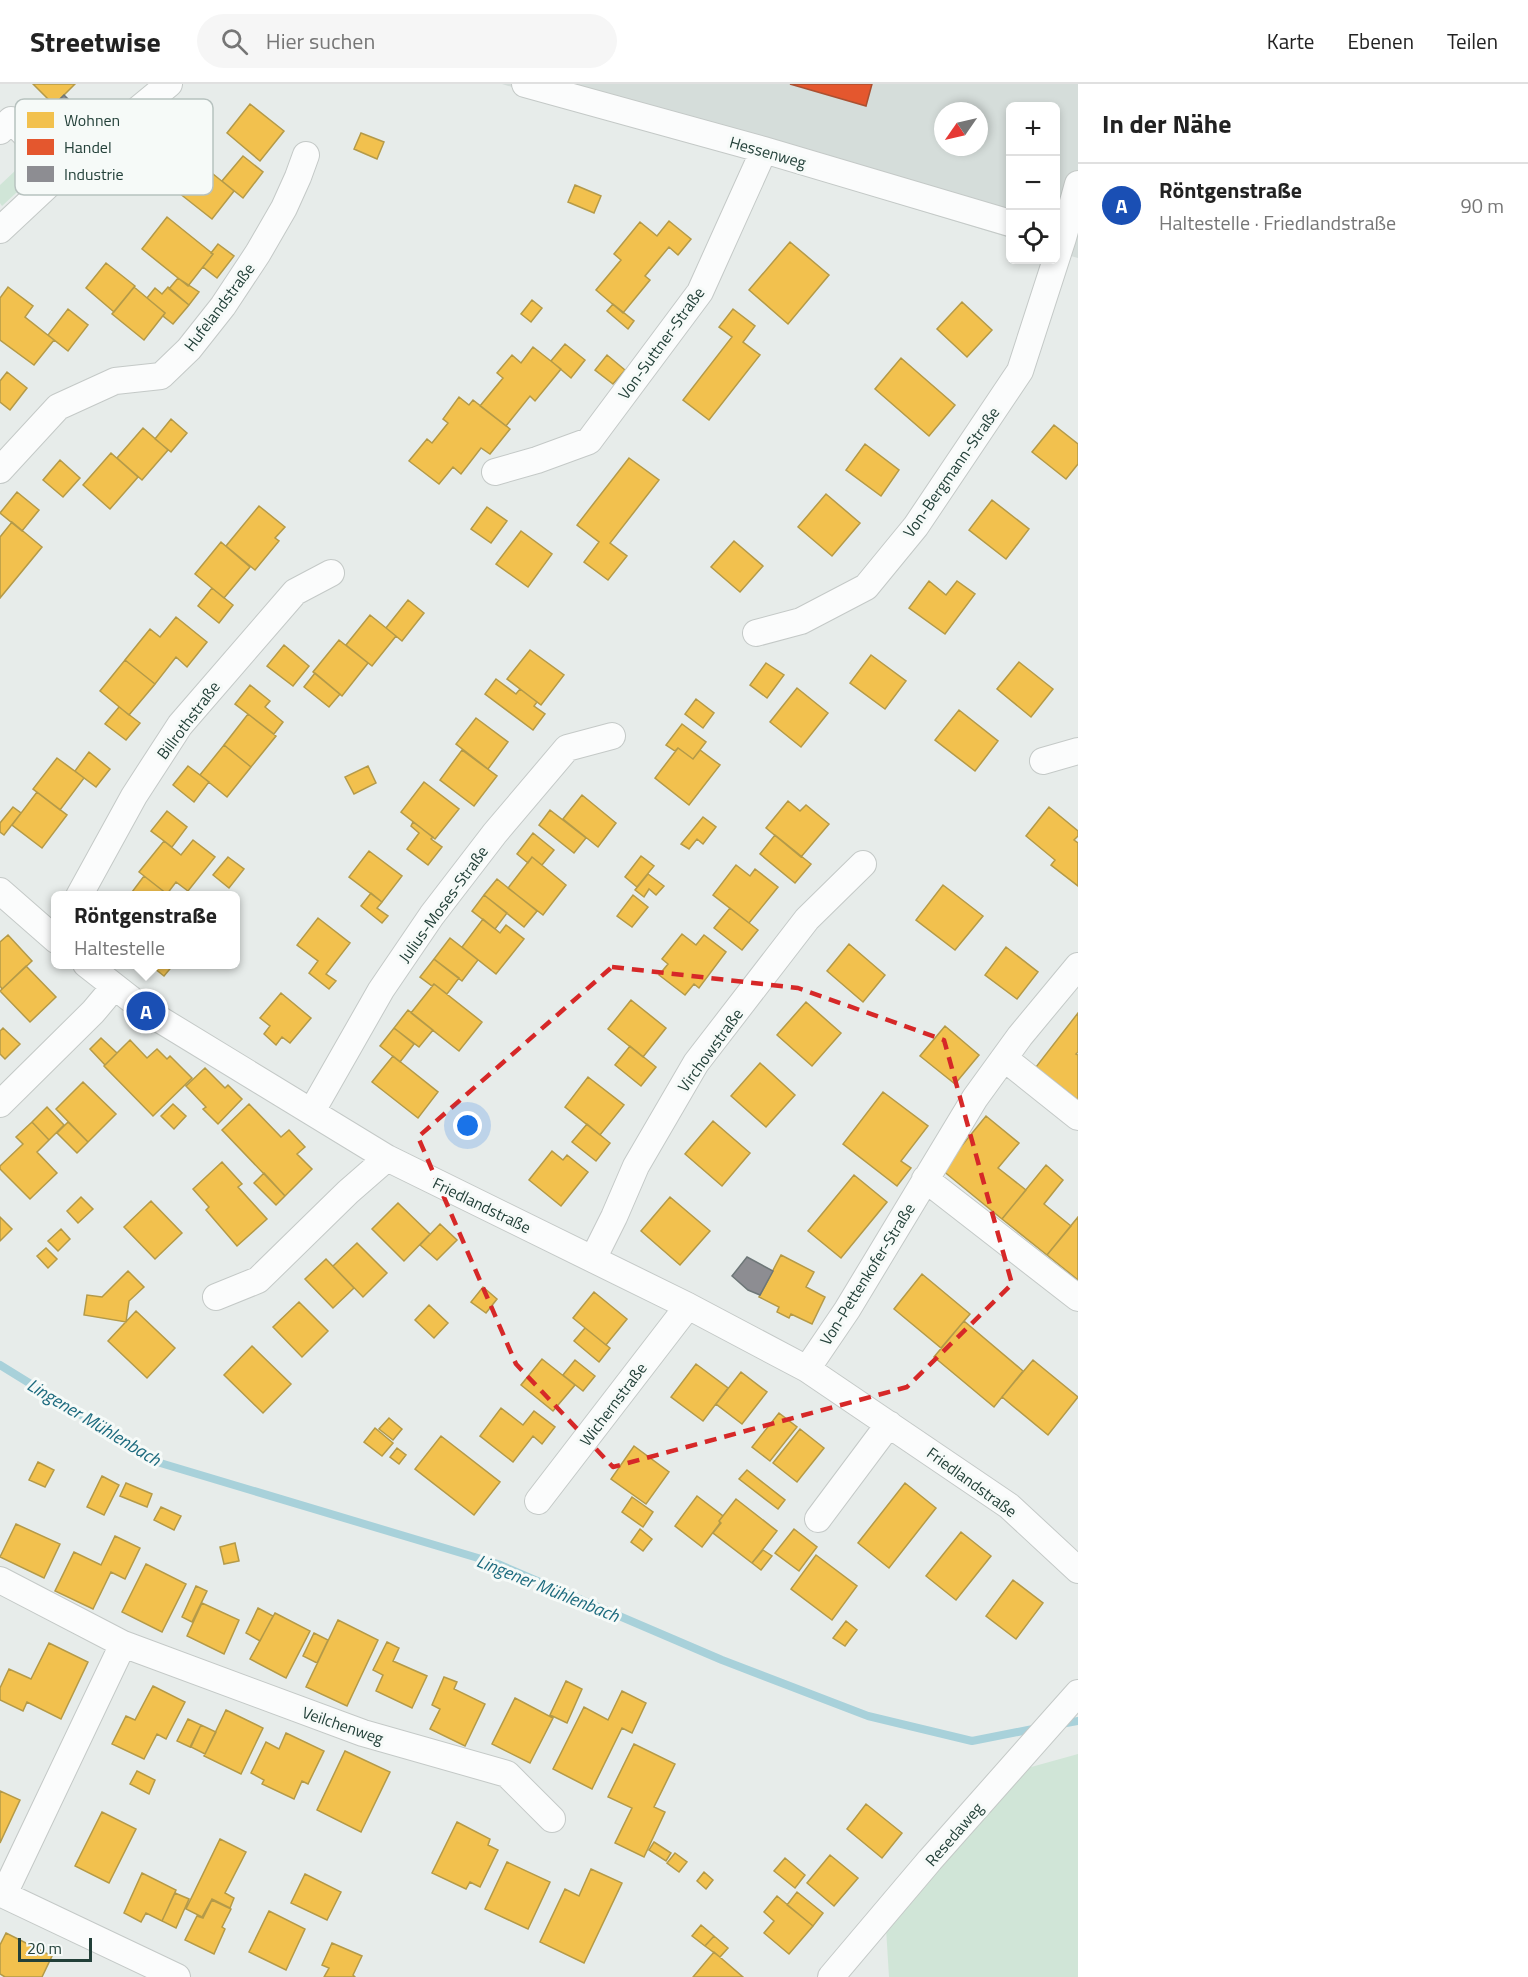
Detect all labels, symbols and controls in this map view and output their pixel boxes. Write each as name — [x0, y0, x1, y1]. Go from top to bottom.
search box — [197, 14, 617, 68]
text: Streetwise — [30, 20, 161, 63]
text: Hier suchen — [266, 24, 375, 58]
icon: search — [218, 25, 251, 58]
text: Karte — [1267, 25, 1314, 57]
text: Ebenen — [1347, 25, 1414, 57]
text: Teilen — [1447, 25, 1498, 57]
legend — [15, 99, 213, 195]
north arrow — [934, 102, 988, 156]
map controls — [1006, 102, 1060, 264]
button: + — [1006, 102, 1060, 156]
text: In der Nähe — [1102, 104, 1231, 143]
text: Wohnen — [64, 108, 120, 132]
street label: Hessenweg — [727, 130, 809, 174]
text: Handel — [64, 135, 112, 159]
button: − — [1006, 156, 1060, 210]
text: Industrie — [64, 162, 124, 186]
text: Röntgenstraße — [1159, 173, 1302, 207]
text: A — [1115, 190, 1128, 221]
text: 90 m — [1460, 190, 1504, 221]
text: Haltestelle · Friedlandstraße — [1159, 207, 1396, 238]
button: locate — [1006, 210, 1060, 264]
street label: Hufelandstraße — [178, 258, 260, 356]
street label: Von-Suttner-Straße — [612, 282, 710, 404]
street label: Von-Bergmann-Straße — [897, 402, 1005, 542]
street label: Billrothstraße — [151, 676, 225, 764]
street label: Julius-Moses-Straße — [392, 841, 494, 967]
popup — [51, 891, 240, 969]
text: Röntgenstraße — [74, 898, 217, 932]
text: Haltestelle — [74, 932, 165, 963]
pin: A — [126, 988, 166, 1034]
street label: Virchowstraße — [671, 1003, 749, 1097]
your location — [453, 1111, 482, 1140]
street label: Friedlandstraße — [429, 1171, 535, 1239]
street label: Von-Pettenkofer-Straße — [813, 1198, 921, 1350]
street label: Wichernstraße — [574, 1357, 652, 1451]
water label: Lingener Mühlenbach — [22, 1371, 167, 1473]
street label: Friedlandstraße — [922, 1441, 1022, 1523]
water label: Lingener Mühlenbach — [473, 1547, 624, 1629]
street label: Veilchenweg — [299, 1700, 387, 1750]
street label: Resedaweg — [919, 1797, 989, 1871]
scale bar — [18, 1935, 92, 1962]
text: 20 m — [27, 1936, 62, 1960]

